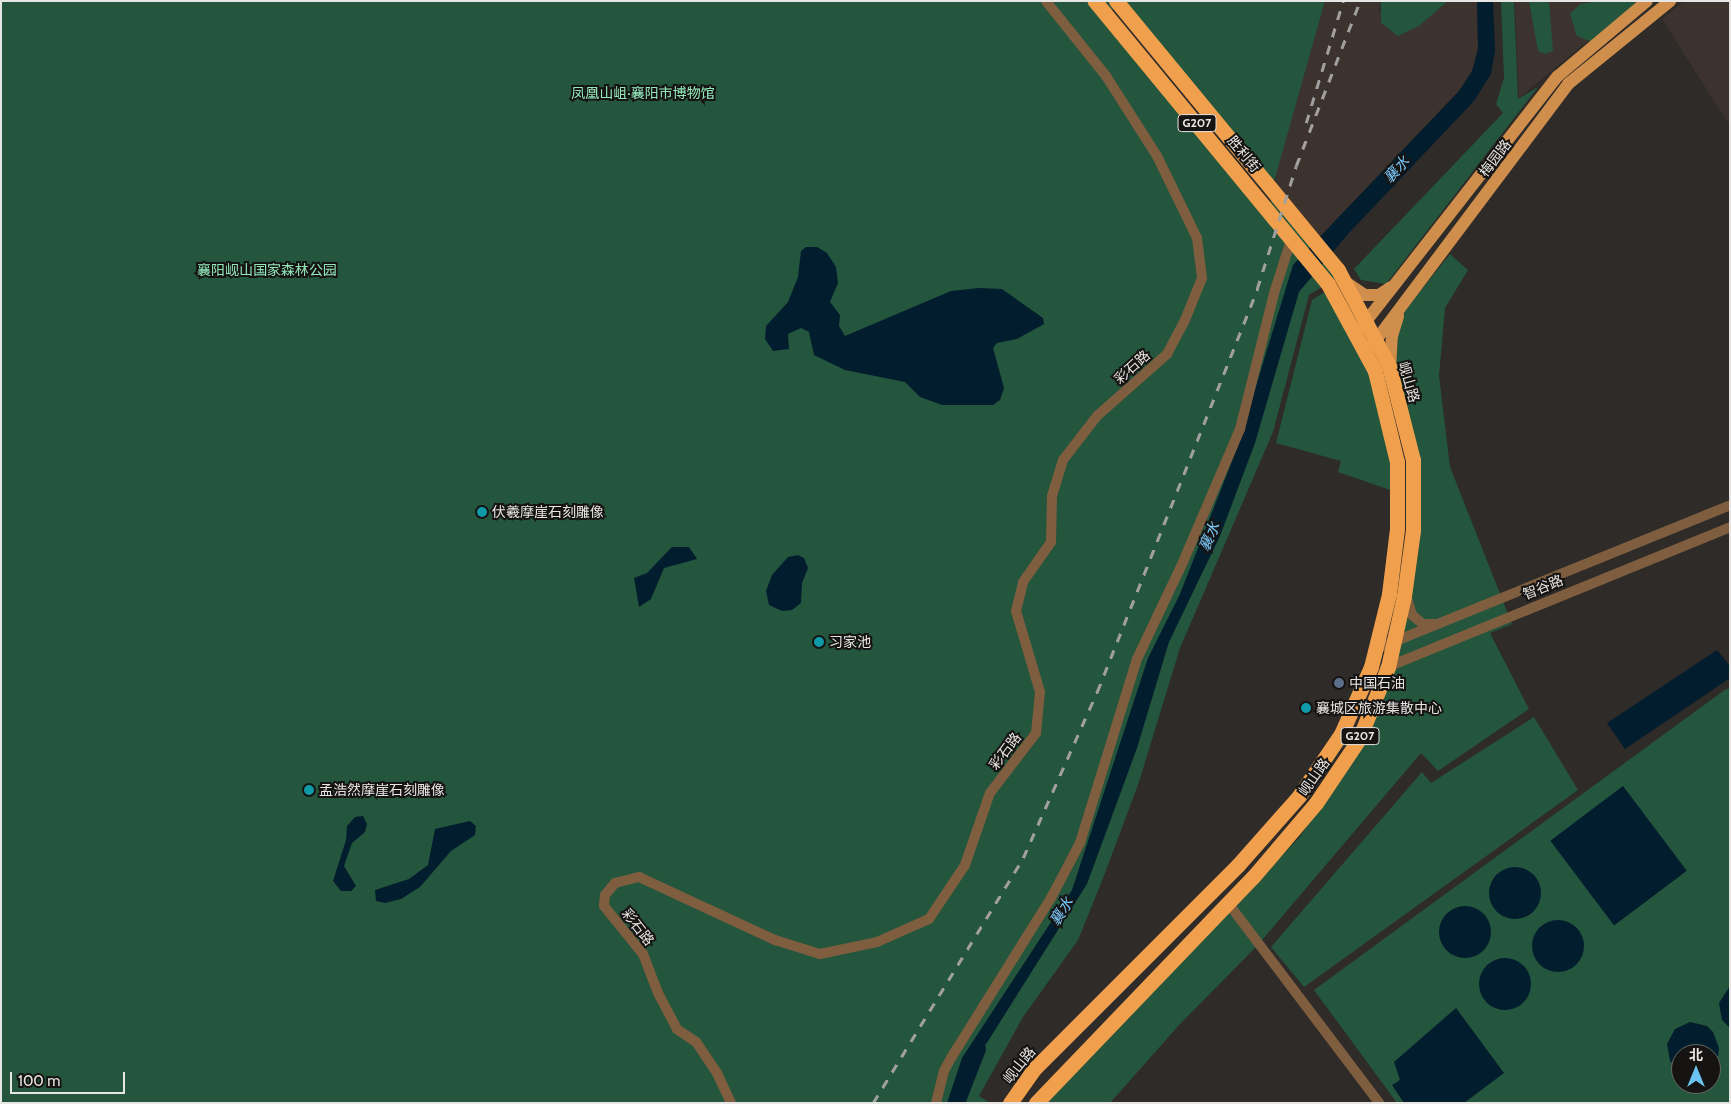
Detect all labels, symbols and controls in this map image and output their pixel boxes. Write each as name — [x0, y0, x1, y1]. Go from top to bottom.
park label: 凤凰山岨·襄阳市博物馆 — [571, 85, 715, 101]
road number: G207 — [1177, 114, 1217, 132]
street label: 胜利街 — [1224, 133, 1264, 175]
street label: 梅园路 — [1476, 136, 1514, 180]
water label: 襄水 — [1380, 153, 1414, 187]
park label: 襄阳岘山国家森林公园 — [197, 262, 337, 278]
street label: 彩石路 — [1111, 347, 1153, 387]
street label: 岘山路 — [1395, 359, 1423, 405]
place label: 伏羲摩崖石刻雕像 — [492, 504, 604, 520]
marker: 伏羲摩崖石刻雕像 — [476, 506, 488, 518]
water label: 襄水 — [1196, 520, 1224, 554]
street label: 智谷路 — [1520, 571, 1566, 603]
place label: 习家池 — [829, 634, 871, 650]
marker: 习家池 — [813, 636, 825, 648]
place label: 中国石油 — [1349, 675, 1405, 691]
marker: 中国石油 — [1333, 677, 1345, 689]
place label: 襄城区旅游集散中心 — [1316, 700, 1442, 716]
marker: 襄城区旅游集散中心 — [1300, 702, 1312, 714]
road number: G207 — [1340, 726, 1380, 746]
street label: 彩石路 — [986, 729, 1024, 773]
street label: 岘山路 — [1295, 755, 1333, 799]
place label: 孟浩然摩崖石刻雕像 — [319, 782, 445, 798]
marker: 孟浩然摩崖石刻雕像 — [303, 784, 315, 796]
water label: 襄水 — [1046, 895, 1078, 929]
street label: 彩石路 — [618, 905, 658, 949]
street label: 岘山路 — [999, 1043, 1039, 1087]
north arrow — [1671, 1044, 1721, 1094]
text: 北 — [1689, 1046, 1703, 1064]
scale bar — [12, 1062, 128, 1094]
text: 100 m — [18, 1072, 60, 1090]

